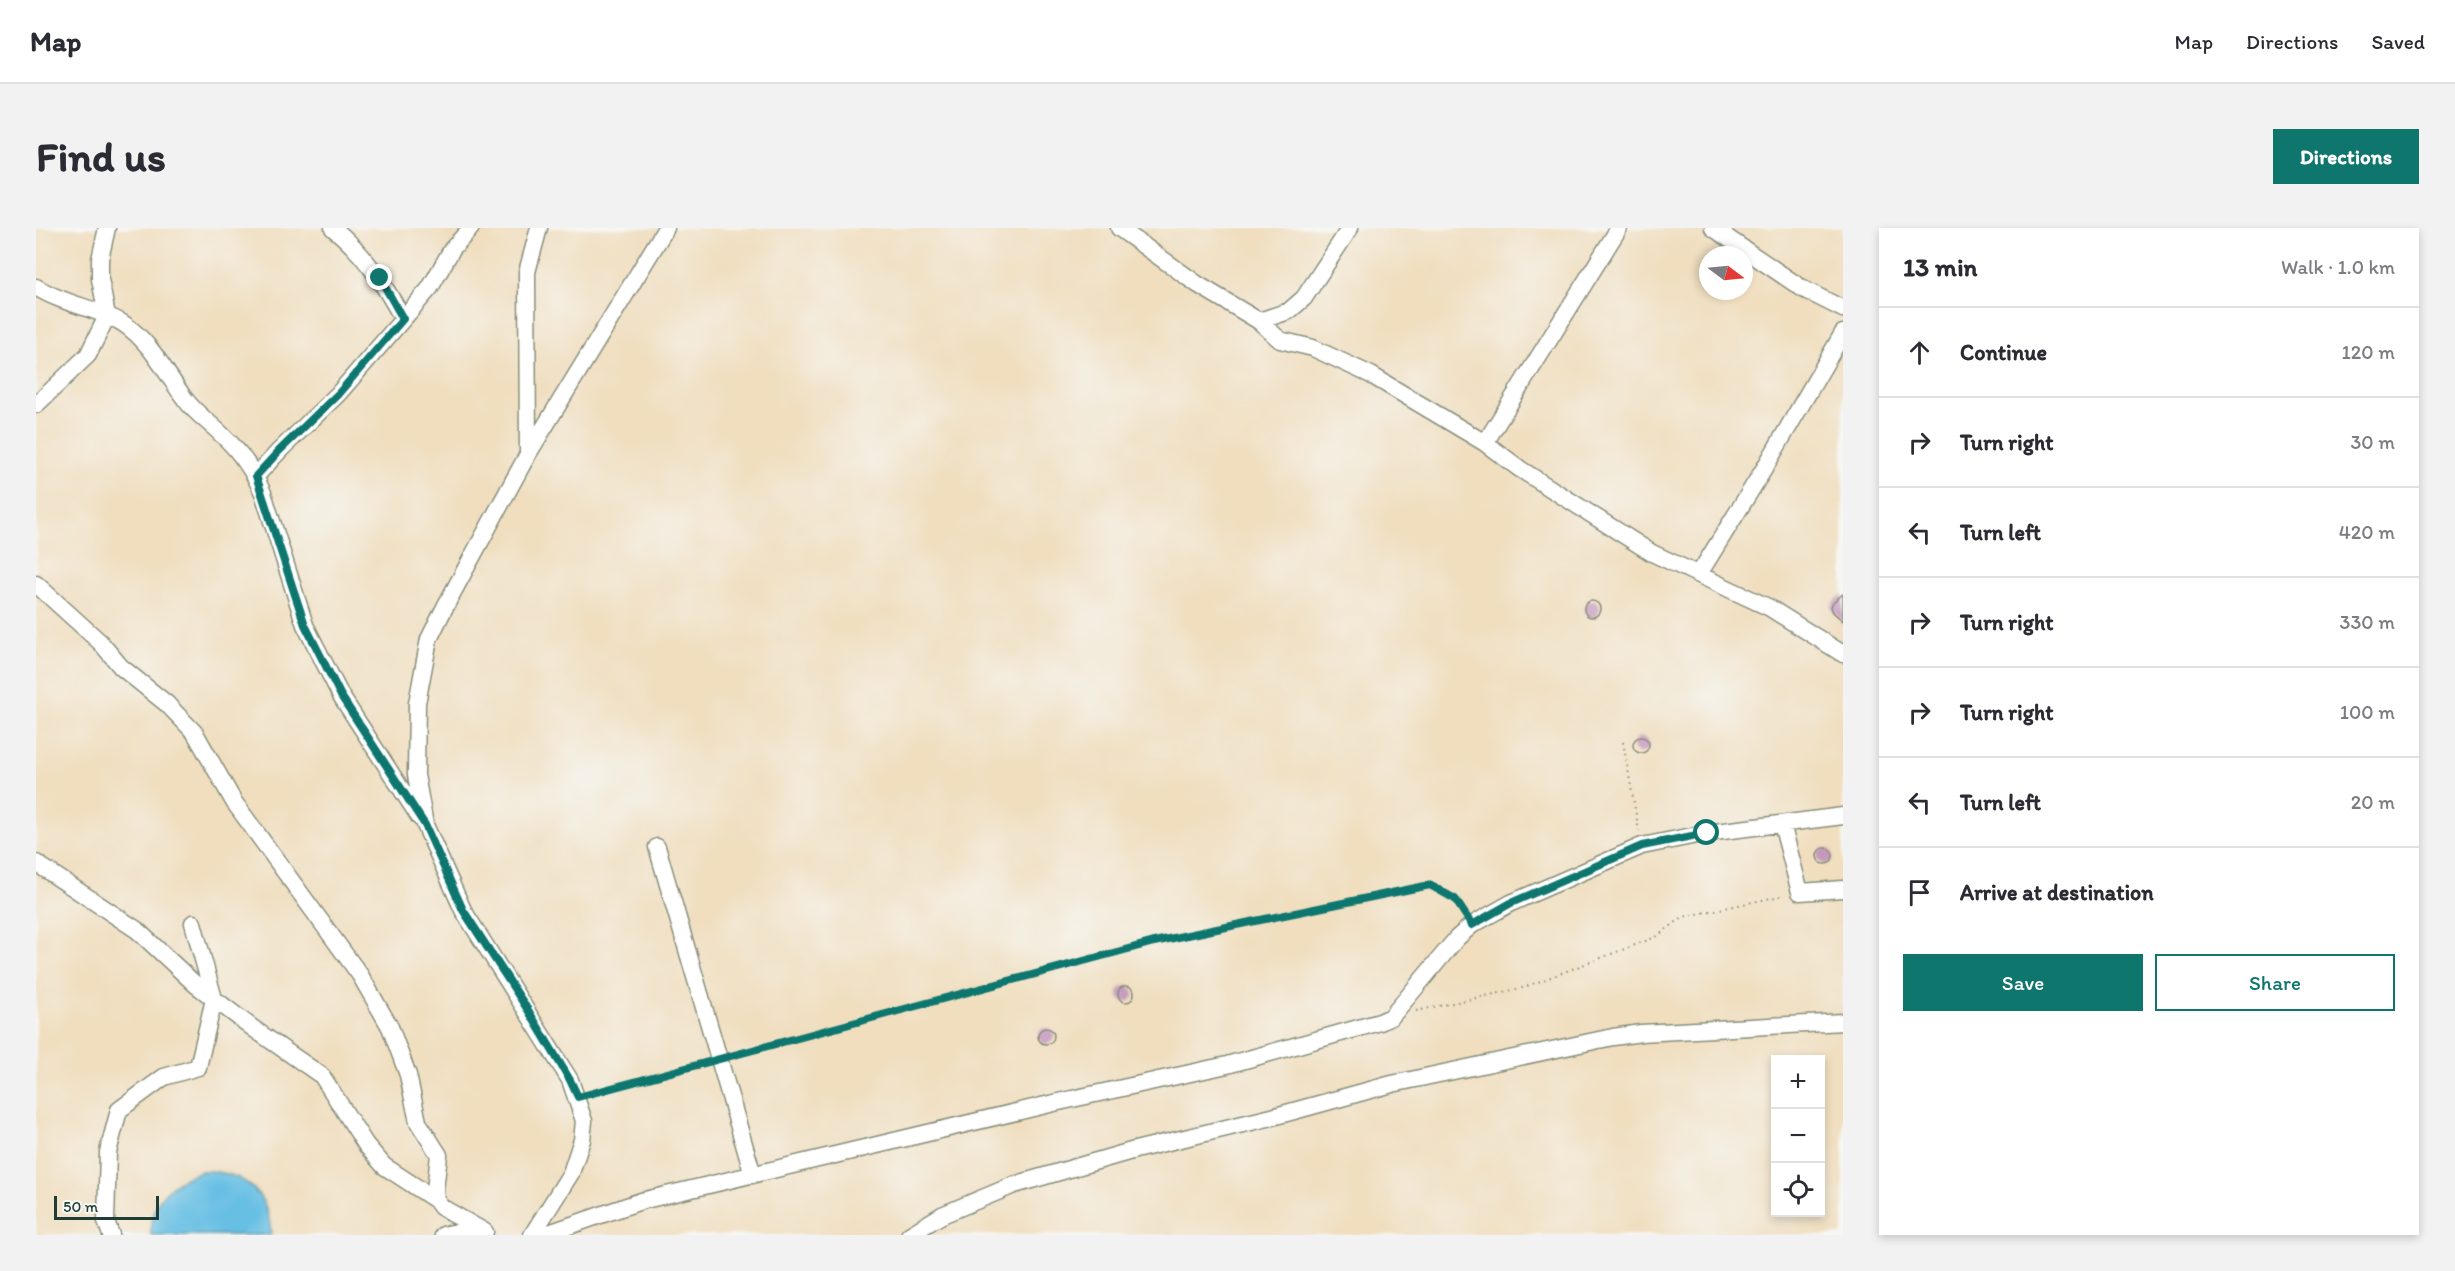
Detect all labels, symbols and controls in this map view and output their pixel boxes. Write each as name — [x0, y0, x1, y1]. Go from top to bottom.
text: Map — [30, 24, 81, 58]
text: Map — [2175, 29, 2213, 54]
text: Directions — [2246, 29, 2338, 54]
text: Saved — [2371, 29, 2425, 54]
button: Directions — [2273, 129, 2419, 184]
text: Find us — [36, 131, 166, 182]
north arrow — [1699, 246, 1753, 300]
text: 13 min — [1903, 251, 1977, 283]
text: Walk · 1.0 km — [2281, 255, 2395, 279]
route end — [366, 264, 392, 290]
icon: ahead — [1903, 336, 1936, 369]
text: Continue — [1960, 339, 2047, 366]
text: 120 m — [2342, 340, 2395, 364]
icon: right — [1903, 426, 1936, 459]
text: Turn right — [1960, 429, 2054, 456]
text: 30 m — [2350, 430, 2395, 454]
icon: left — [1903, 516, 1936, 549]
text: Turn left — [1960, 519, 2041, 546]
text: 420 m — [2339, 520, 2395, 544]
icon: right — [1903, 606, 1936, 639]
text: Turn right — [1960, 609, 2054, 636]
text: 330 m — [2340, 610, 2395, 634]
icon: right — [1903, 696, 1936, 729]
text: Turn right — [1960, 699, 2054, 726]
text: 100 m — [2340, 700, 2395, 724]
icon: left — [1903, 786, 1936, 819]
text: Turn left — [1960, 789, 2041, 816]
text: 20 m — [2351, 790, 2395, 814]
route start — [1693, 819, 1719, 845]
icon: arrive — [1903, 876, 1936, 909]
text: Arrive at destination — [1960, 879, 2154, 906]
button: Save — [1903, 954, 2143, 1011]
button: Share — [2155, 954, 2395, 1011]
map controls — [1771, 1055, 1825, 1217]
button: + — [1771, 1055, 1825, 1109]
button: − — [1771, 1109, 1825, 1163]
button: locate — [1771, 1163, 1825, 1217]
scale bar — [54, 1193, 159, 1220]
text: 50 m — [63, 1197, 98, 1216]

